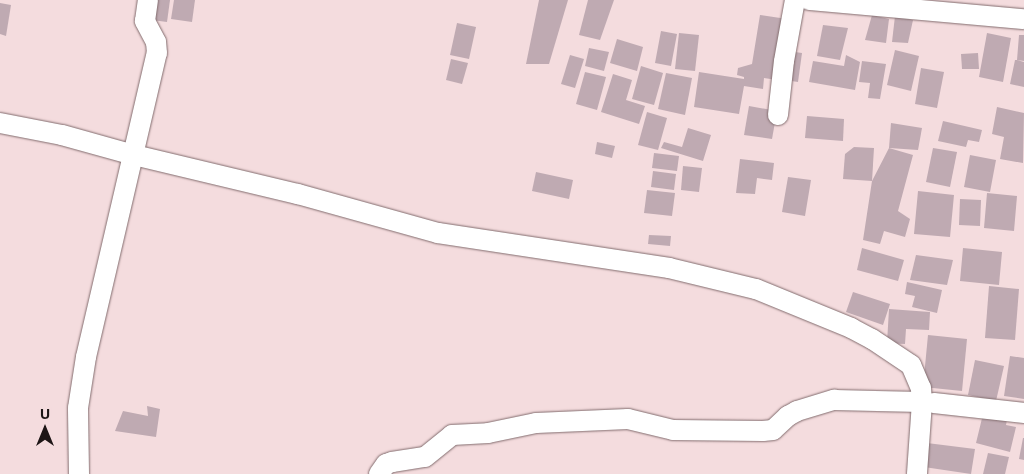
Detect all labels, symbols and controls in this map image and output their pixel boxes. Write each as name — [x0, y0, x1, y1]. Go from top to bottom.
north arrow — [20, 404, 70, 454]
text: U — [40, 404, 50, 423]

